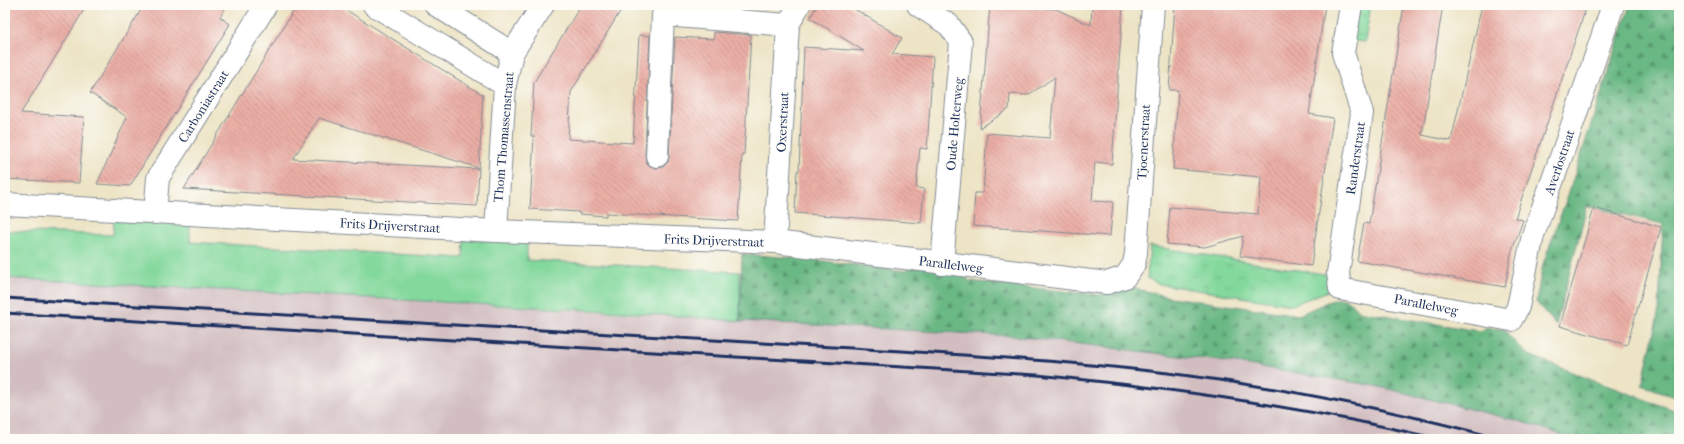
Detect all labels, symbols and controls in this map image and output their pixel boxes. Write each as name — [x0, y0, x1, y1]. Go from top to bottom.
street label: Carboniastraat — [175, 67, 232, 145]
street label: Thom Thomassenstraat — [490, 71, 517, 203]
street label: Oude Holterweg — [943, 76, 966, 171]
street label: Oxerstraat — [773, 91, 792, 153]
street label: Tjoenerstraat — [1134, 103, 1153, 180]
street label: Randerstraat — [1343, 120, 1368, 196]
street label: Averlostraat — [1541, 127, 1578, 198]
street label: Frits Drijverstraat — [339, 215, 441, 236]
street label: Frits Drijverstraat — [663, 231, 765, 250]
street label: Parallelweg — [918, 253, 985, 276]
street label: Parallelweg — [1393, 291, 1460, 318]

